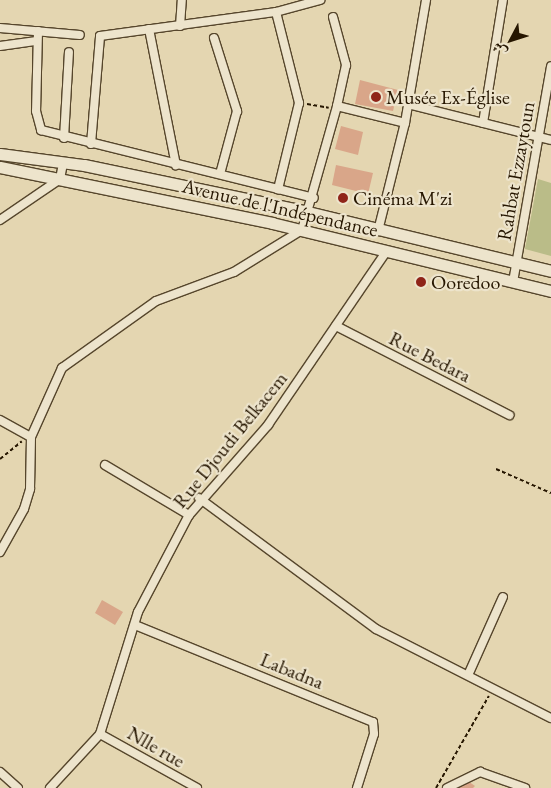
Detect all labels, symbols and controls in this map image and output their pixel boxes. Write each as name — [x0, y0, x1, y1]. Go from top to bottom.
north arrow — [486, 15, 536, 65]
text: ش — [488, 39, 511, 61]
place label: Musée Ex-Église — [386, 85, 510, 109]
marker: Musée Ex-Église — [370, 91, 382, 103]
street label: Rahbat Ezzaytoun — [492, 100, 540, 242]
street label: Avenue de l'Indépendance — [180, 174, 380, 242]
place label: Cinéma M'zi — [353, 186, 452, 210]
marker: Cinéma M'zi — [337, 192, 349, 204]
place label: Ooredoo — [431, 270, 500, 294]
marker: Ooredoo — [415, 276, 427, 288]
street label: Rue Bedara — [385, 326, 475, 388]
street label: Rue Djoudi Belkacem — [168, 367, 292, 513]
street label: Labadna — [257, 647, 327, 695]
street label: Nlle rue — [123, 721, 189, 773]

